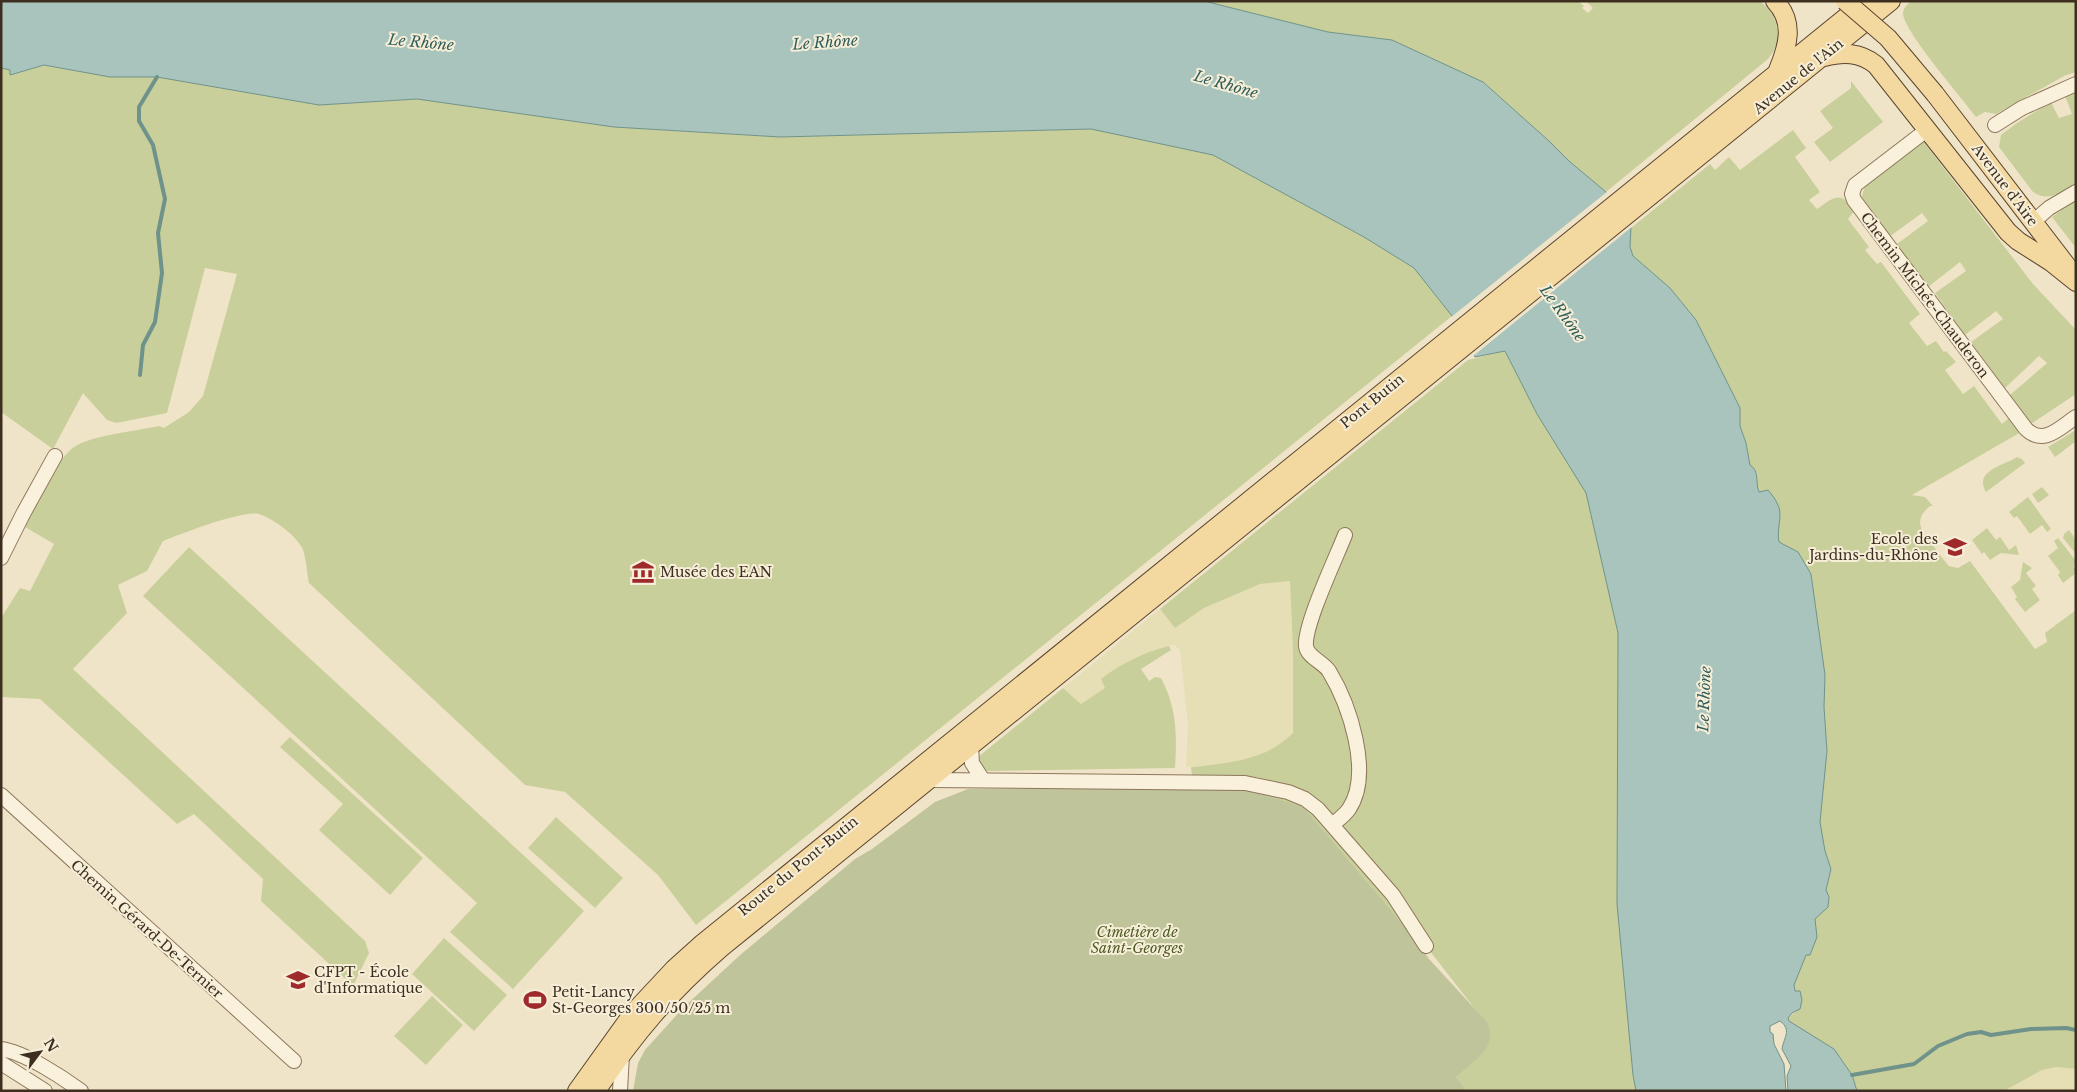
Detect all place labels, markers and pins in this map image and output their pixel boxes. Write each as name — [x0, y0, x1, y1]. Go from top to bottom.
place label: Ecole des Jardins-du-Rhône — [1807, 530, 1938, 564]
school or university icon: Ecole des Jardins-du-Rhône — [1942, 534, 1968, 560]
museum icon: Musée des EAN — [630, 559, 656, 585]
place label: Musée des EAN — [660, 563, 773, 581]
place label: CFPT - École d'Informatique — [314, 963, 423, 997]
school or university icon: CFPT - École d'Informatique — [285, 967, 311, 993]
place label: Petit-Lancy St-Georges 300/50/25 m — [552, 983, 730, 1017]
sports icon: Petit-Lancy St-Georges 300/50/25 m — [522, 987, 548, 1013]

